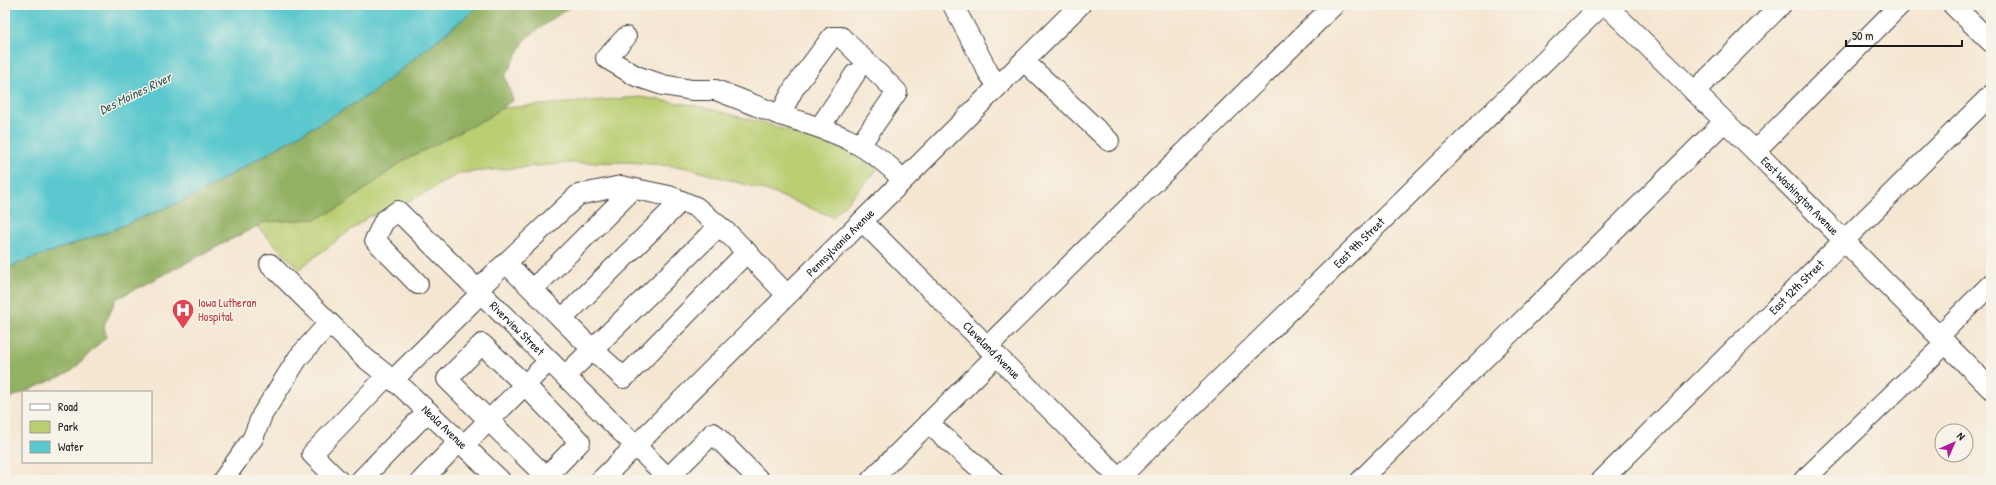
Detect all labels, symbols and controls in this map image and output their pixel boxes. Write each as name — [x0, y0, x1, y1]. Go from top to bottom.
scale bar — [1846, 22, 1962, 48]
text: 50 m — [1852, 27, 1873, 44]
water label: Des Moines River — [96, 67, 176, 118]
street label: East Washington Avenue — [1757, 153, 1843, 239]
street label: Pennsylvania Avenue — [802, 204, 878, 280]
street label: East 9th Street — [1329, 213, 1389, 272]
street label: East 12th Street — [1765, 255, 1828, 318]
place label: Iowa Lutheran Hospital — [198, 294, 257, 325]
hospital icon: Iowa Lutheran Hospital — [170, 297, 196, 330]
street label: Riverview Street — [486, 297, 549, 360]
street label: Cleveland Avenue — [959, 317, 1025, 383]
legend — [22, 391, 152, 463]
text: Road — [58, 398, 78, 415]
street label: Neola Avenue — [418, 401, 471, 453]
text: Park — [58, 418, 78, 435]
north arrow — [1934, 423, 1974, 463]
text: N — [1954, 429, 1968, 443]
text: Water — [58, 438, 84, 455]

